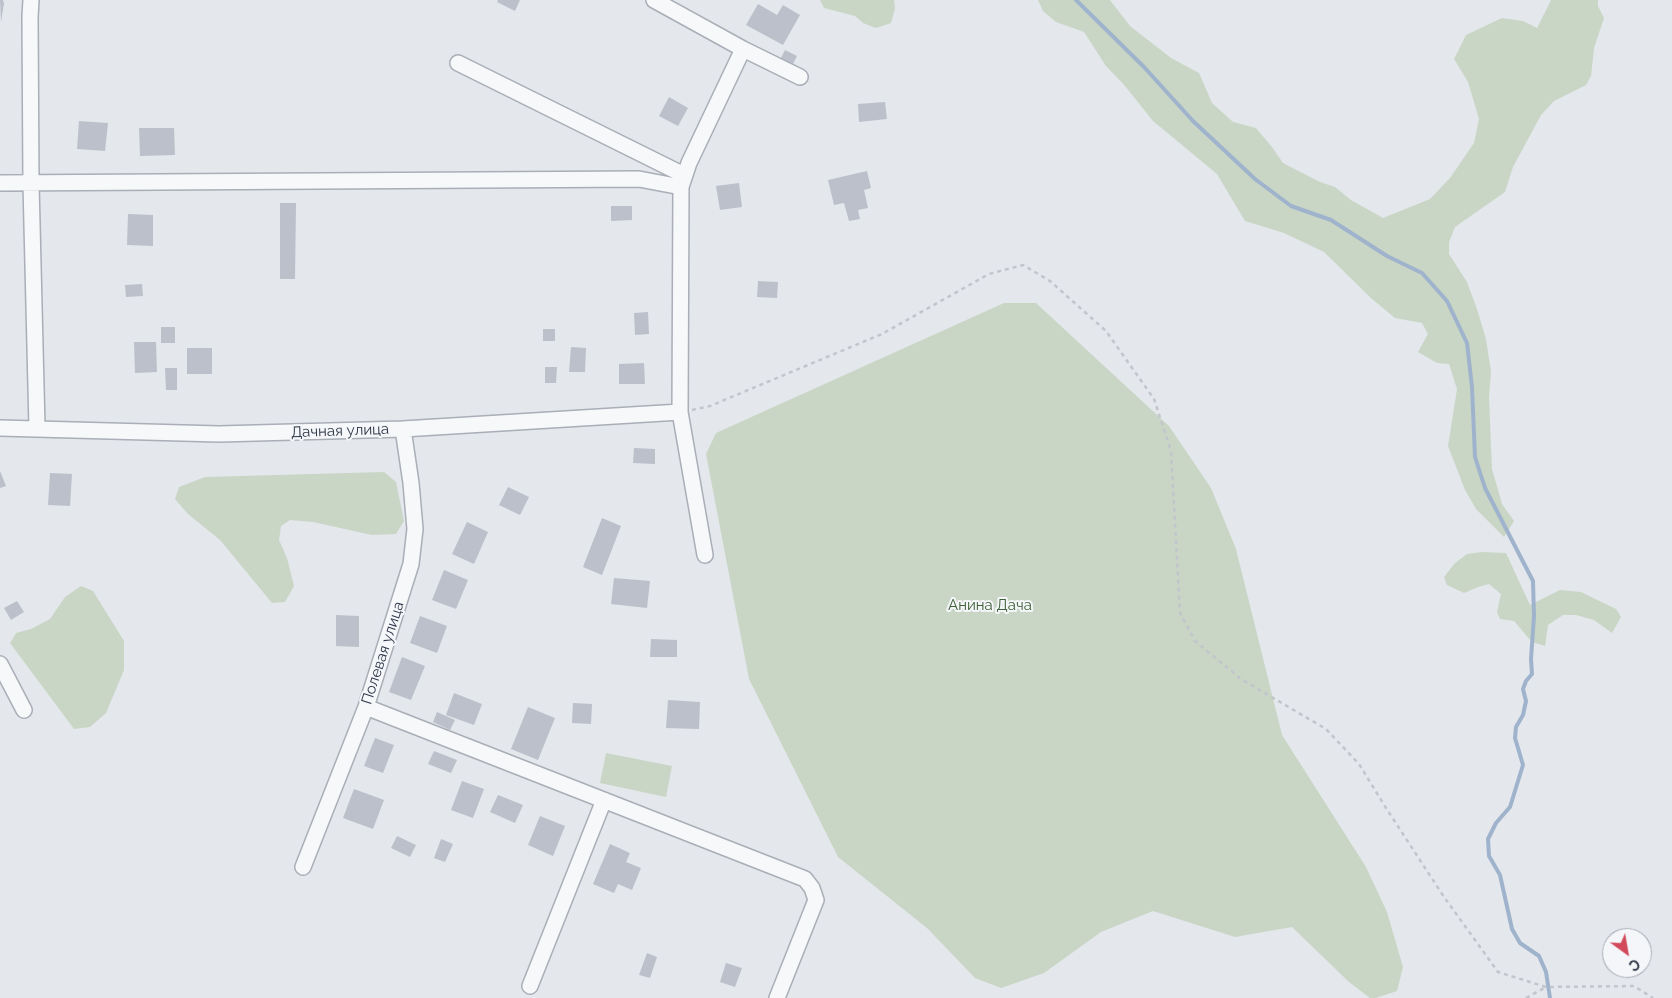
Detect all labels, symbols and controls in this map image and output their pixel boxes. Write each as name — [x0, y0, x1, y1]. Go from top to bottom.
street label: Дачная улица — [291, 420, 389, 442]
park label: Анина Дача — [948, 596, 1032, 614]
street label: Полевая улица — [358, 599, 408, 707]
north arrow — [1602, 928, 1652, 978]
text: С — [1626, 956, 1643, 974]

